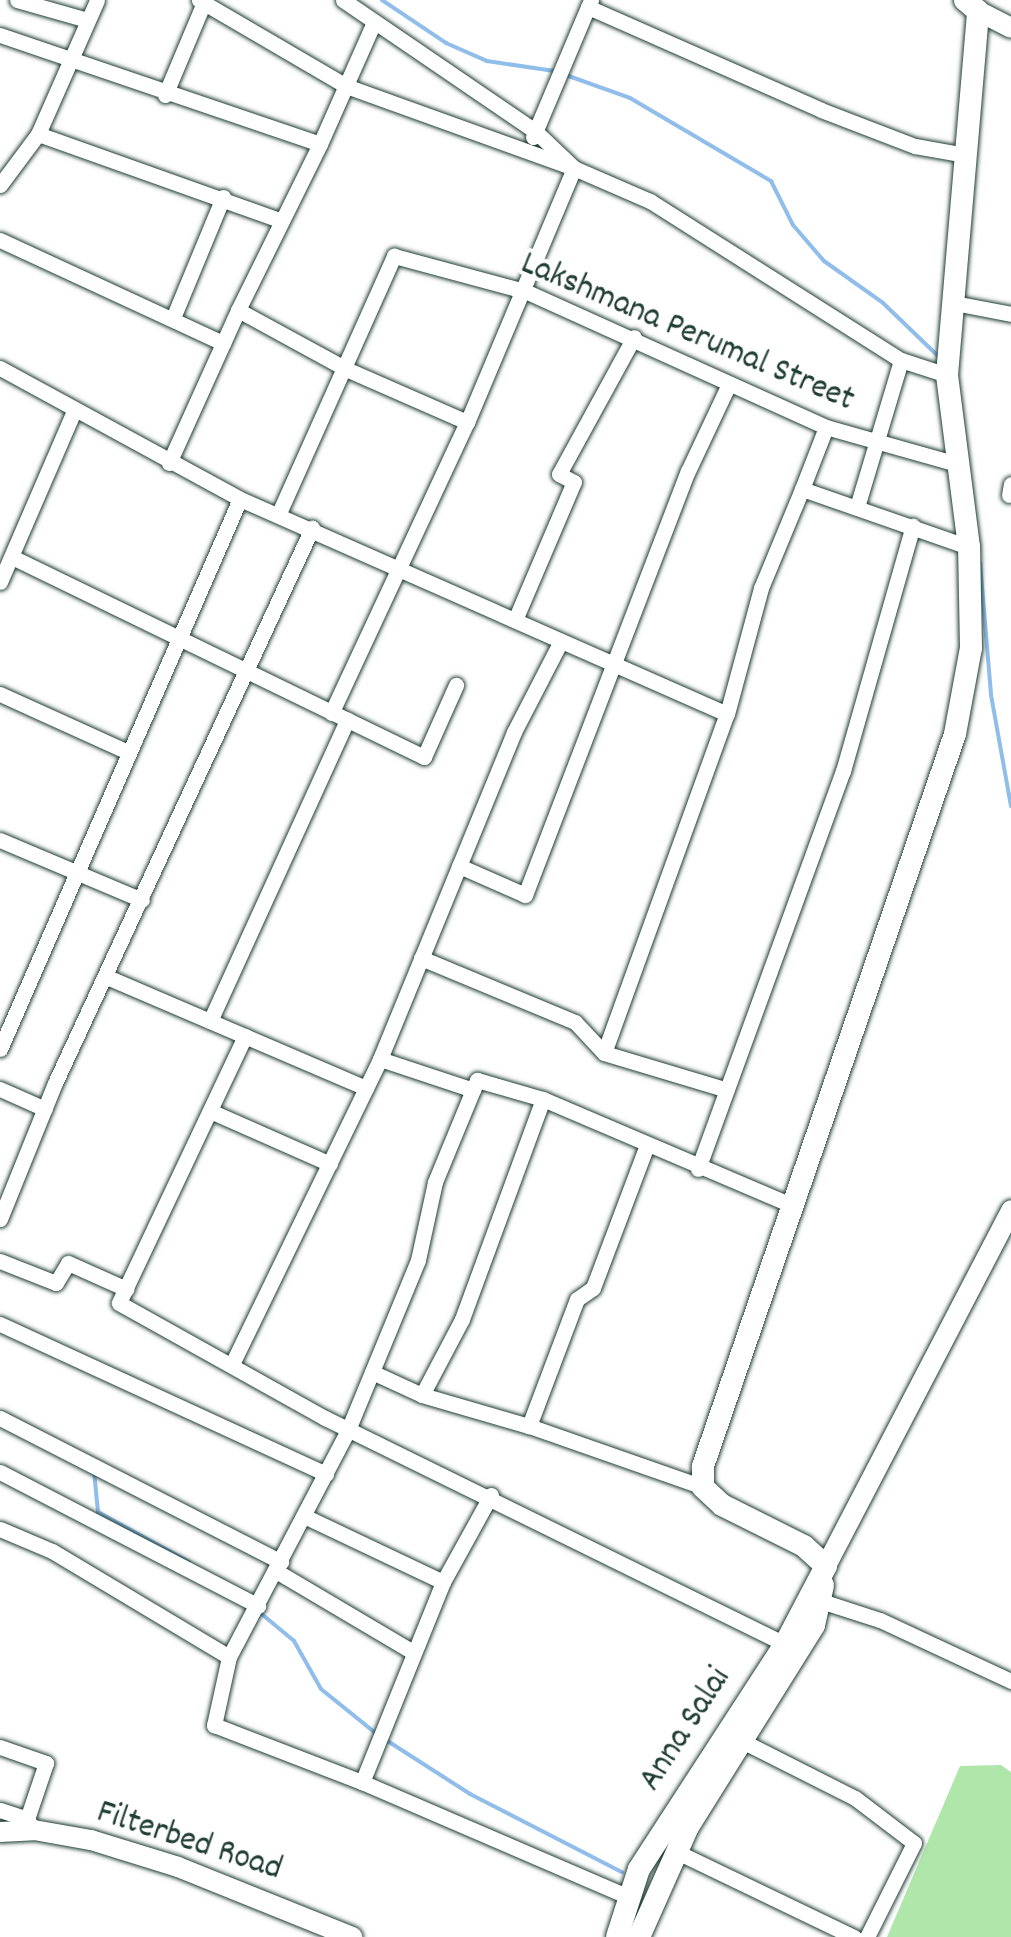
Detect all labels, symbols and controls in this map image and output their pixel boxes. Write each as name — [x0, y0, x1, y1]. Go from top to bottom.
street label: Lakshmana Perumal Street — [514, 244, 860, 422]
street label: Anna Salai — [631, 1660, 741, 1800]
street label: Filterbed Road — [91, 1792, 287, 1892]

